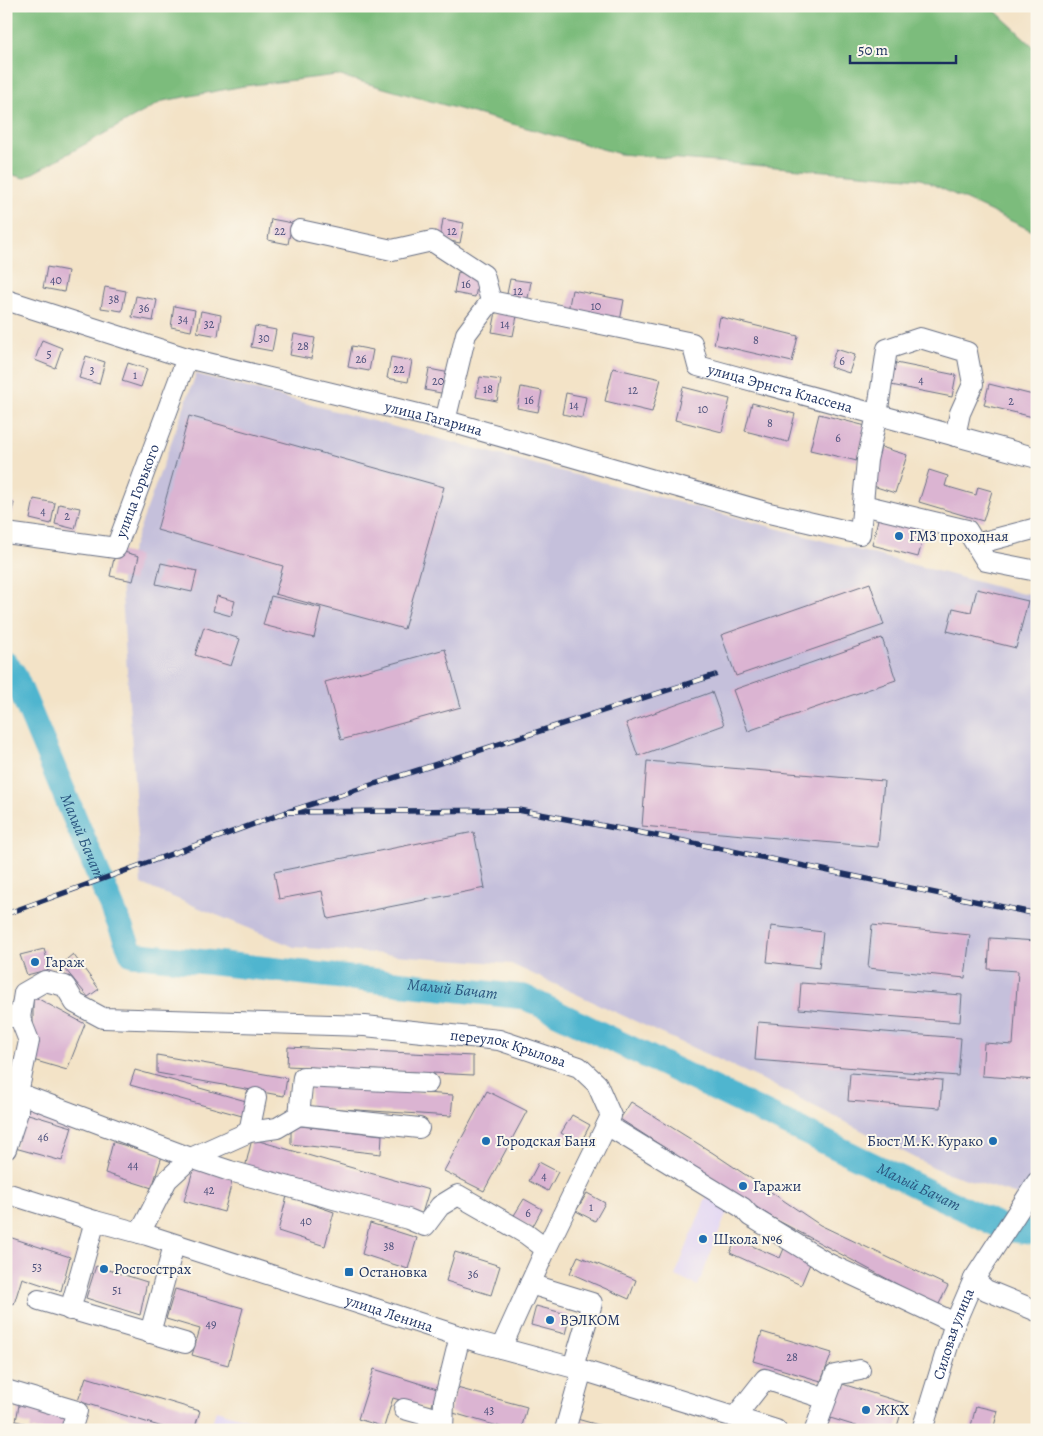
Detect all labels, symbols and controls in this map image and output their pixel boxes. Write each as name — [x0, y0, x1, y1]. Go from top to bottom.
scale bar — [850, 32, 957, 64]
text: 50 m — [858, 40, 888, 60]
house number: 22 — [274, 223, 286, 239]
house number: 12 — [447, 223, 457, 239]
house number: 40 — [50, 272, 62, 288]
house number: 16 — [461, 276, 471, 292]
house number: 12 — [513, 283, 523, 299]
house number: 38 — [109, 291, 120, 307]
house number: 10 — [591, 298, 601, 314]
house number: 36 — [139, 300, 150, 316]
house number: 34 — [178, 311, 189, 327]
house number: 32 — [204, 316, 215, 332]
house number: 14 — [500, 316, 510, 332]
house number: 30 — [258, 330, 270, 346]
house number: 8 — [753, 332, 759, 348]
house number: 28 — [297, 338, 309, 354]
house number: 5 — [46, 346, 52, 362]
house number: 26 — [355, 351, 367, 367]
house number: 6 — [839, 353, 845, 369]
street label: улица Эрнста Классена — [705, 359, 855, 418]
house number: 22 — [393, 361, 405, 377]
house number: 3 — [90, 362, 95, 378]
house number: 1 — [133, 367, 137, 383]
house number: 4 — [918, 372, 924, 388]
house number: 20 — [432, 373, 444, 389]
house number: 18 — [483, 381, 493, 397]
house number: 12 — [628, 382, 638, 398]
house number: 16 — [524, 392, 534, 408]
house number: 2 — [1008, 393, 1014, 409]
street label: улица Гагарина — [382, 396, 485, 441]
house number: 14 — [569, 397, 579, 413]
house number: 10 — [698, 401, 708, 417]
house number: 8 — [767, 415, 773, 431]
house number: 6 — [835, 430, 841, 446]
street label: улица Горького — [110, 441, 164, 542]
house number: 4 — [40, 503, 46, 519]
house number: 2 — [64, 508, 70, 524]
place label: ГМЗ проходная — [909, 526, 1009, 546]
marker: ГМЗ проходная — [893, 530, 905, 542]
water label: Малый Бачат — [55, 790, 110, 883]
place label: Гараж — [45, 952, 85, 972]
marker: Гараж — [29, 956, 41, 968]
water label: Малый Бачат — [406, 973, 499, 1005]
street label: переулок Крылова — [449, 1025, 569, 1072]
house number: 46 — [38, 1129, 49, 1145]
place label: Городская Баня — [496, 1131, 596, 1151]
place label: Бюст М.К. Курако — [867, 1131, 983, 1151]
marker: Городская Баня — [480, 1135, 492, 1147]
marker: Бюст М.К. Курако — [987, 1135, 999, 1147]
house number: 44 — [128, 1157, 139, 1173]
water label: Малый Бачат — [873, 1157, 965, 1217]
house number: 4 — [541, 1168, 547, 1184]
place label: Гаражи — [753, 1176, 801, 1196]
marker: Гаражи — [737, 1180, 749, 1192]
house number: 42 — [203, 1182, 215, 1198]
house number: 1 — [589, 1199, 593, 1215]
house number: 6 — [525, 1205, 531, 1221]
house number: 40 — [300, 1213, 312, 1229]
place label: Школа №6 — [713, 1229, 783, 1249]
marker: Школа №6 — [697, 1233, 709, 1245]
house number: 38 — [384, 1238, 395, 1254]
house number: 53 — [32, 1259, 42, 1275]
place label: Росгосстрах — [114, 1259, 192, 1279]
place label: Остановка — [359, 1262, 427, 1282]
marker: Росгосстрах — [98, 1263, 110, 1275]
marker: Остановка — [343, 1266, 355, 1278]
house number: 36 — [468, 1266, 479, 1282]
house number: 51 — [112, 1282, 122, 1298]
street label: Силовая улица — [928, 1285, 979, 1382]
street label: улица Ленина — [342, 1290, 436, 1337]
place label: ВЭЛКОМ — [560, 1310, 620, 1330]
marker: ВЭЛКОМ — [544, 1314, 556, 1326]
house number: 49 — [206, 1316, 216, 1332]
house number: 28 — [786, 1349, 798, 1365]
place label: ЖКХ — [876, 1400, 909, 1420]
house number: 43 — [484, 1402, 494, 1418]
marker: ЖКХ — [860, 1404, 872, 1416]

